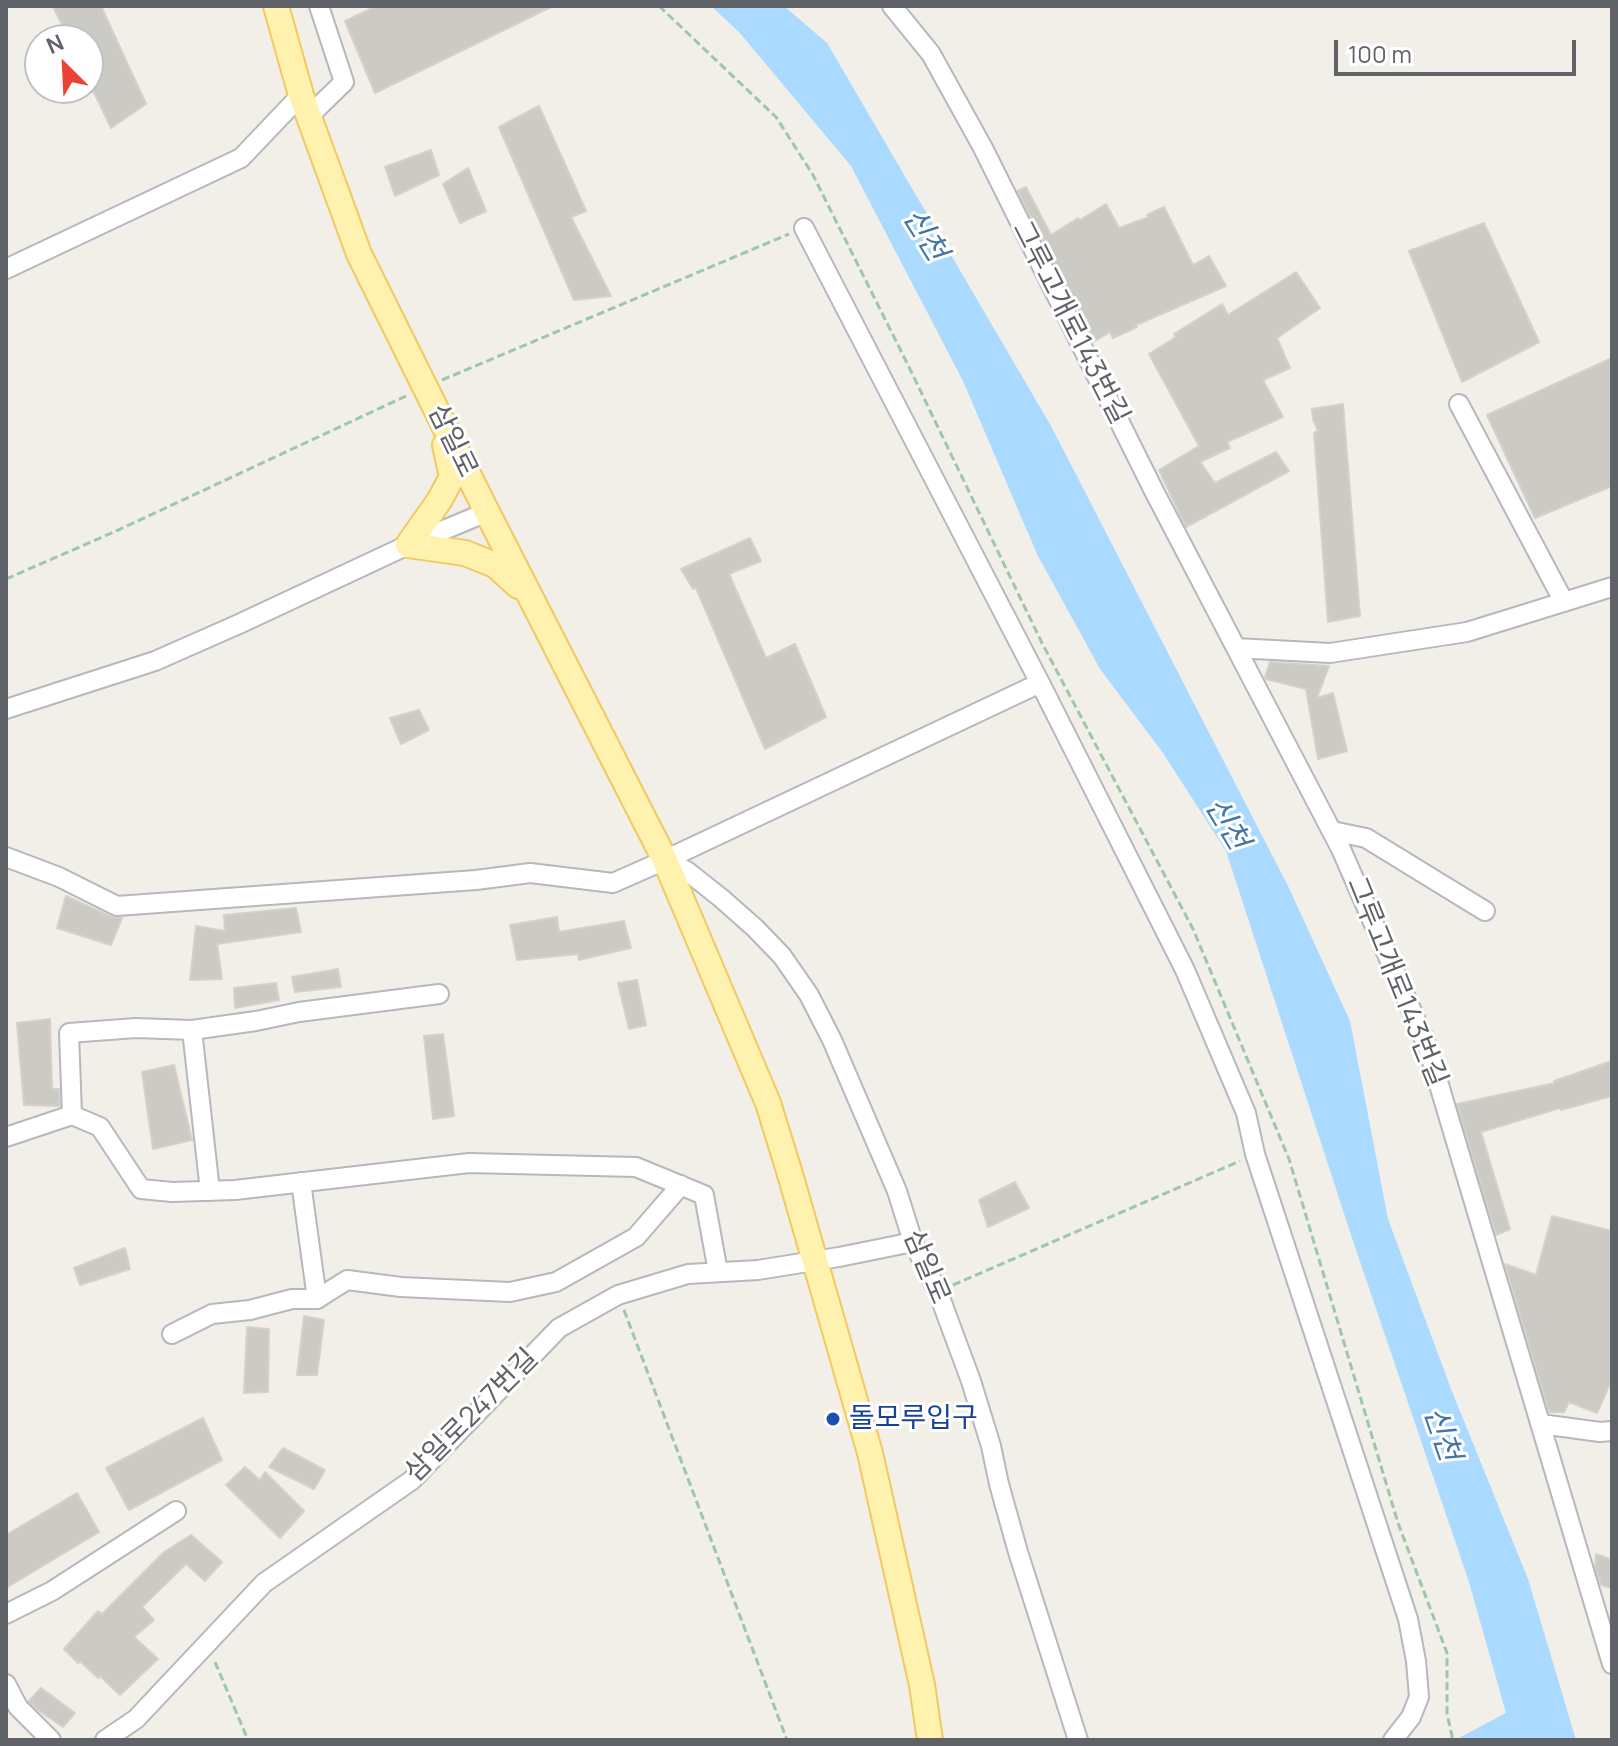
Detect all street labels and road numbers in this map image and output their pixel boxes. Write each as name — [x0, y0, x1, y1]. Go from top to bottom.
street label: 그루고개로143번길 — [1004, 216, 1136, 430]
street label: 삼일로 — [420, 399, 484, 483]
street label: 그루고개로143번길 — [1339, 872, 1453, 1092]
street label: 삼일로 — [895, 1225, 957, 1309]
street label: 삼일로247번길 — [398, 1342, 546, 1490]

